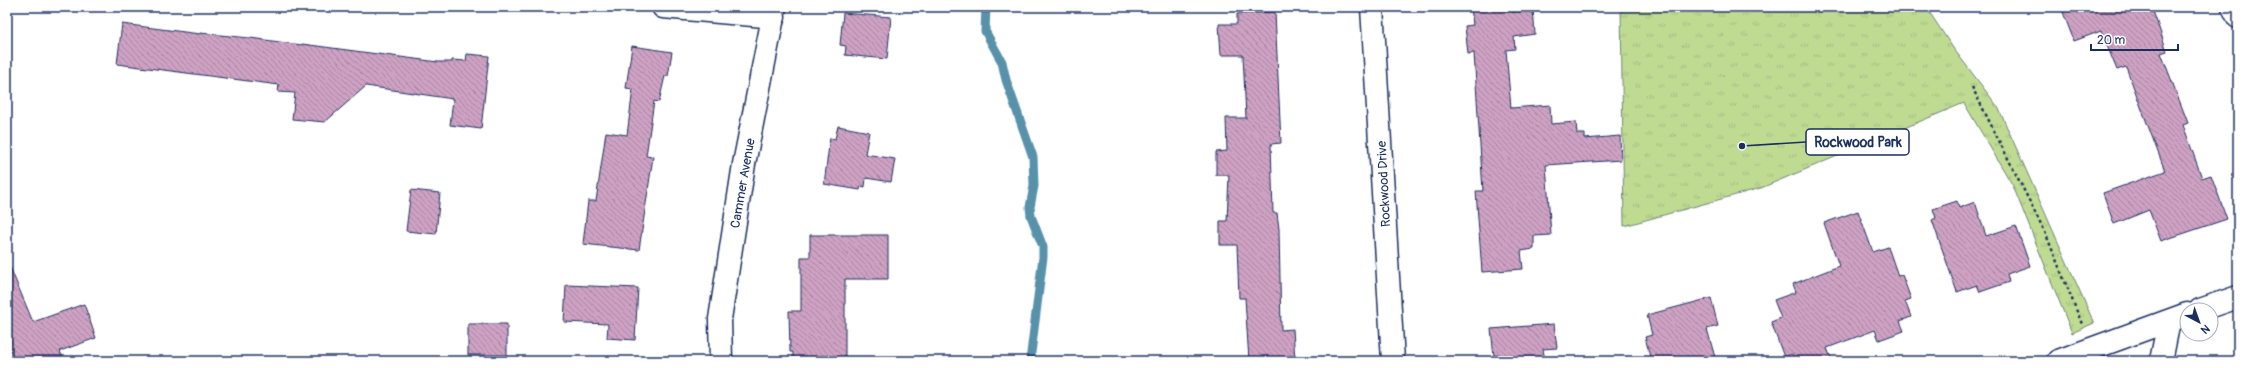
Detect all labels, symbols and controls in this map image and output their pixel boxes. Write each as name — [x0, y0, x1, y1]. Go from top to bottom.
scale bar — [2091, 26, 2178, 52]
text: 20 m — [2097, 33, 2126, 48]
callout: Rockwood Park — [1806, 129, 1909, 155]
text: Rockwood Park — [1814, 134, 1902, 151]
street label: Cammer Avenue — [727, 136, 759, 229]
street label: Rockwood Drive — [1374, 140, 1394, 227]
north arrow — [2179, 302, 2219, 342]
text: N — [2198, 322, 2212, 337]

